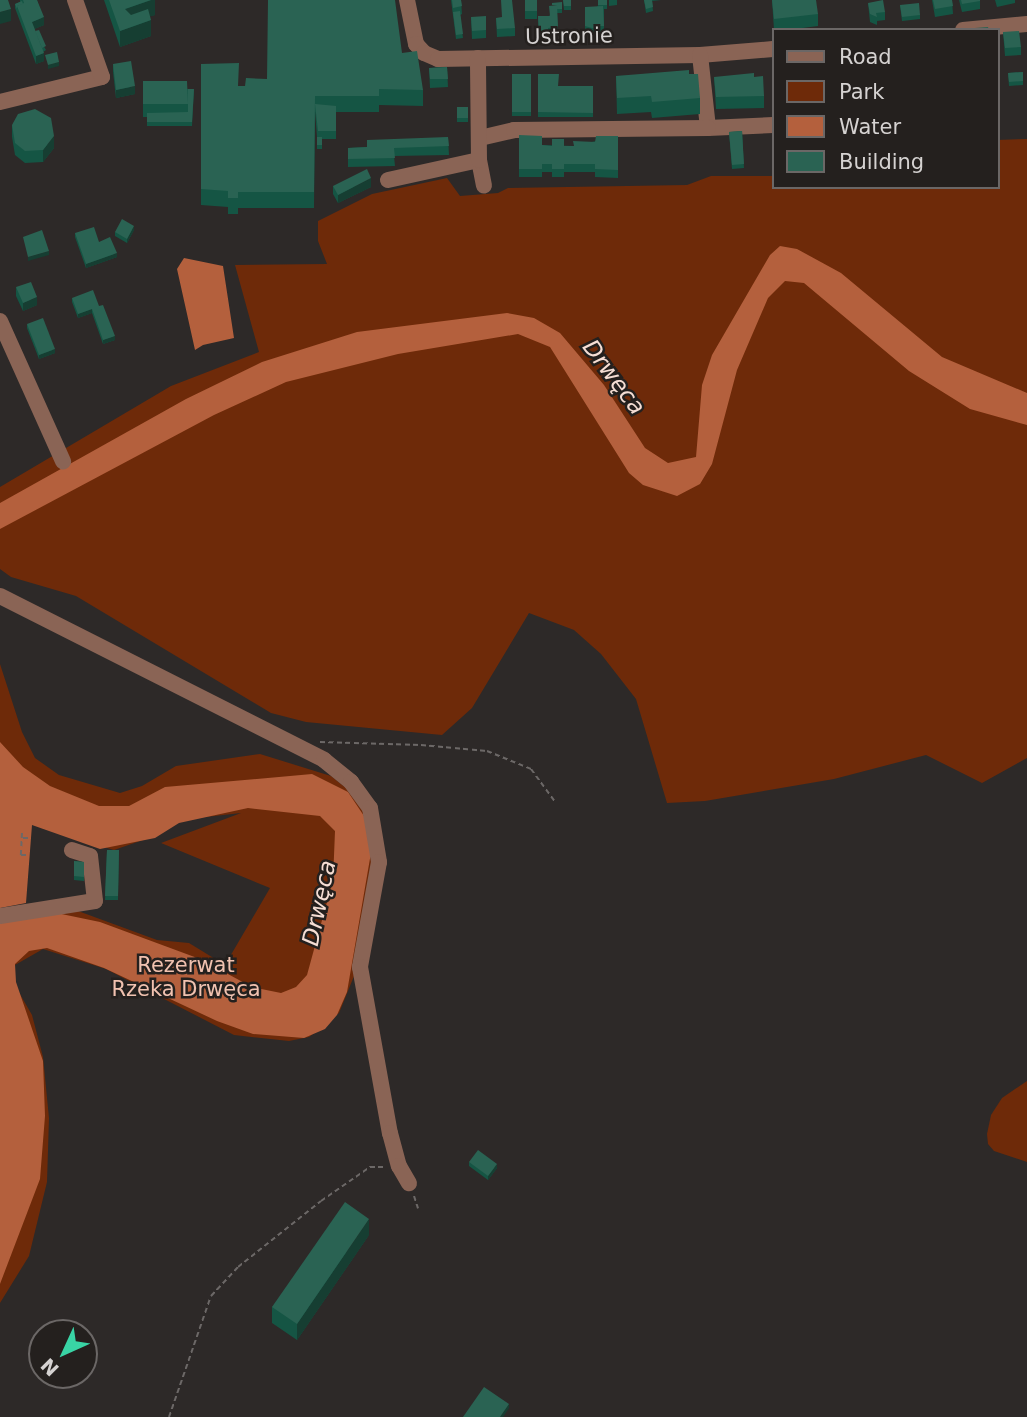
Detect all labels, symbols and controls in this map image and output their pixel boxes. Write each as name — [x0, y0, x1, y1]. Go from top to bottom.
street label: Ustronie — [525, 23, 613, 49]
legend — [772, 28, 999, 189]
text: Road — [839, 45, 892, 69]
text: Park — [839, 80, 884, 104]
text: Water — [839, 115, 901, 139]
text: Building — [839, 150, 924, 174]
water label: Drwęca — [577, 334, 651, 420]
water label: Drwęca — [296, 858, 342, 948]
park label: Rezerwat Rzeka Drwęca — [111, 952, 261, 1002]
north arrow — [28, 1319, 98, 1389]
text: N — [36, 1354, 63, 1381]

